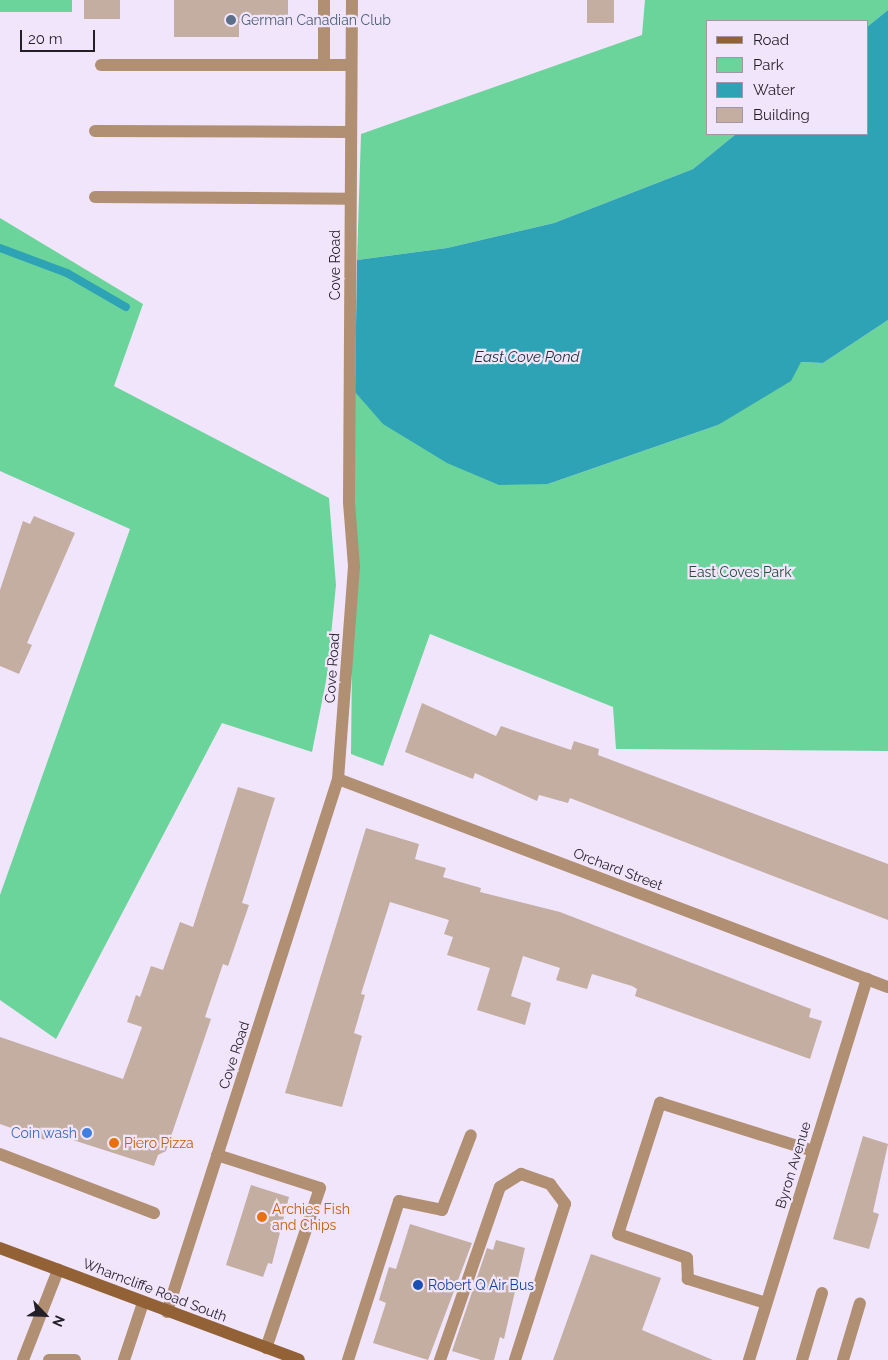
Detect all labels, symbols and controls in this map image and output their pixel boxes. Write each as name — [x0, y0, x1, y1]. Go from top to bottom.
place label: German Canadian Club — [241, 12, 391, 28]
marker: German Canadian Club — [225, 14, 237, 26]
scale bar — [22, 20, 98, 52]
legend — [706, 20, 868, 135]
text: 20 m — [28, 30, 63, 48]
text: Road — [753, 31, 789, 49]
text: Park — [753, 56, 784, 74]
text: Water — [753, 81, 795, 99]
text: Building — [753, 106, 810, 124]
street label: Cove Road — [327, 230, 343, 300]
water label: East Cove Pond — [474, 349, 580, 367]
park label: East Coves Park — [688, 564, 792, 580]
street label: Cove Road — [321, 632, 343, 704]
street label: Orchard Street — [571, 844, 665, 894]
street label: Cove Road — [215, 1019, 253, 1091]
street label: Byron Avenue — [772, 1119, 814, 1211]
place label: Coin wash — [11, 1125, 77, 1141]
marker: Coin wash — [81, 1127, 93, 1139]
place label: Piero Pizza — [124, 1135, 194, 1151]
marker: Piero Pizza — [108, 1137, 120, 1149]
place label: Archies Fish and Chips — [272, 1201, 350, 1234]
marker: Archies Fish and Chips — [256, 1211, 268, 1223]
street label: Wharncliffe Road South — [81, 1255, 229, 1325]
place label: Robert Q Air Bus — [428, 1277, 535, 1293]
marker: Robert Q Air Bus — [412, 1279, 424, 1291]
north arrow — [20, 1290, 70, 1340]
text: N — [49, 1313, 68, 1329]

